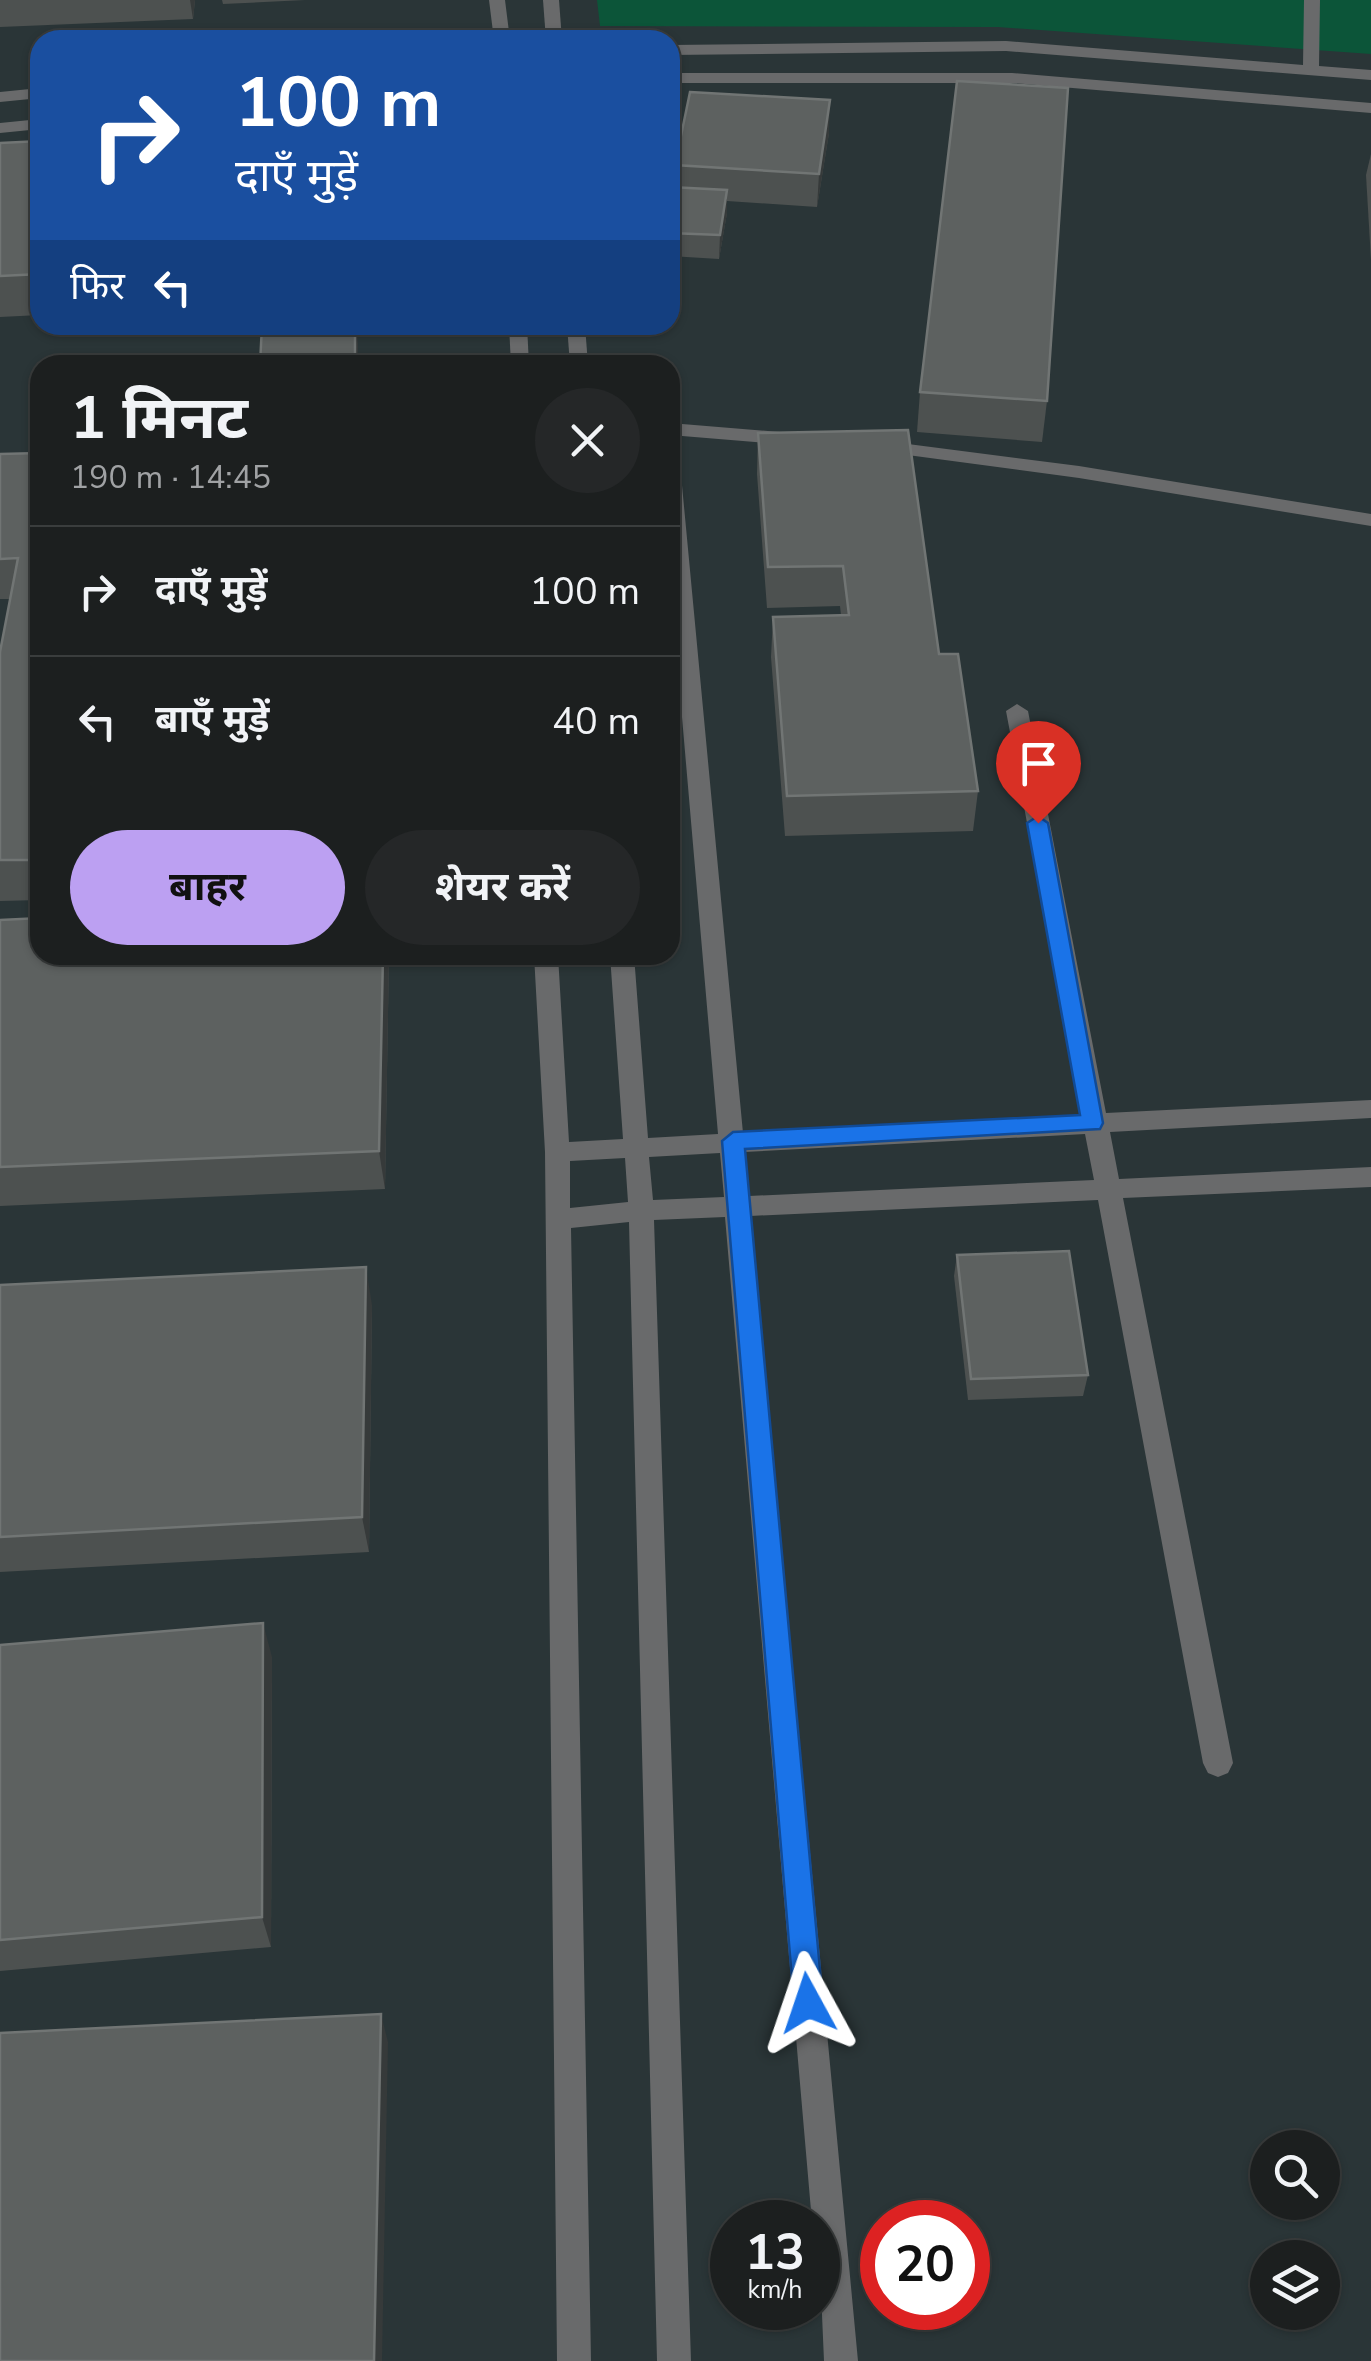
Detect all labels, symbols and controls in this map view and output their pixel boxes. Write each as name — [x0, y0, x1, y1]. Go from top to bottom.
text: 100 m — [235, 55, 441, 151]
icon: right — [70, 70, 200, 200]
text: दाएँ मुड़ें — [235, 146, 358, 207]
icon: left — [145, 260, 200, 315]
text: फिर — [70, 261, 125, 312]
text: 1 मिनट — [70, 377, 248, 459]
button: close — [535, 388, 640, 493]
text: 190 m · 14:45 — [70, 456, 271, 499]
icon: right — [70, 564, 125, 619]
text: दाएँ मुड़ें — [155, 564, 267, 615]
text: 100 m — [529, 566, 640, 617]
icon: left — [70, 694, 125, 749]
text: बाएँ मुड़ें — [155, 694, 269, 745]
text: 40 m — [552, 696, 640, 747]
pin — [996, 721, 1081, 824]
icon: arrive — [1011, 736, 1066, 791]
button: बाहर — [70, 830, 345, 945]
button: शेयर करें — [365, 830, 640, 945]
position arrow — [756, 1951, 860, 2055]
map controls — [1250, 2130, 1340, 2330]
button: search — [1250, 2130, 1340, 2220]
speed limit sign: 20 — [860, 2200, 990, 2330]
text: 13 — [745, 2218, 805, 2287]
button: layers — [1250, 2240, 1340, 2330]
text: km/h — [747, 2273, 803, 2307]

